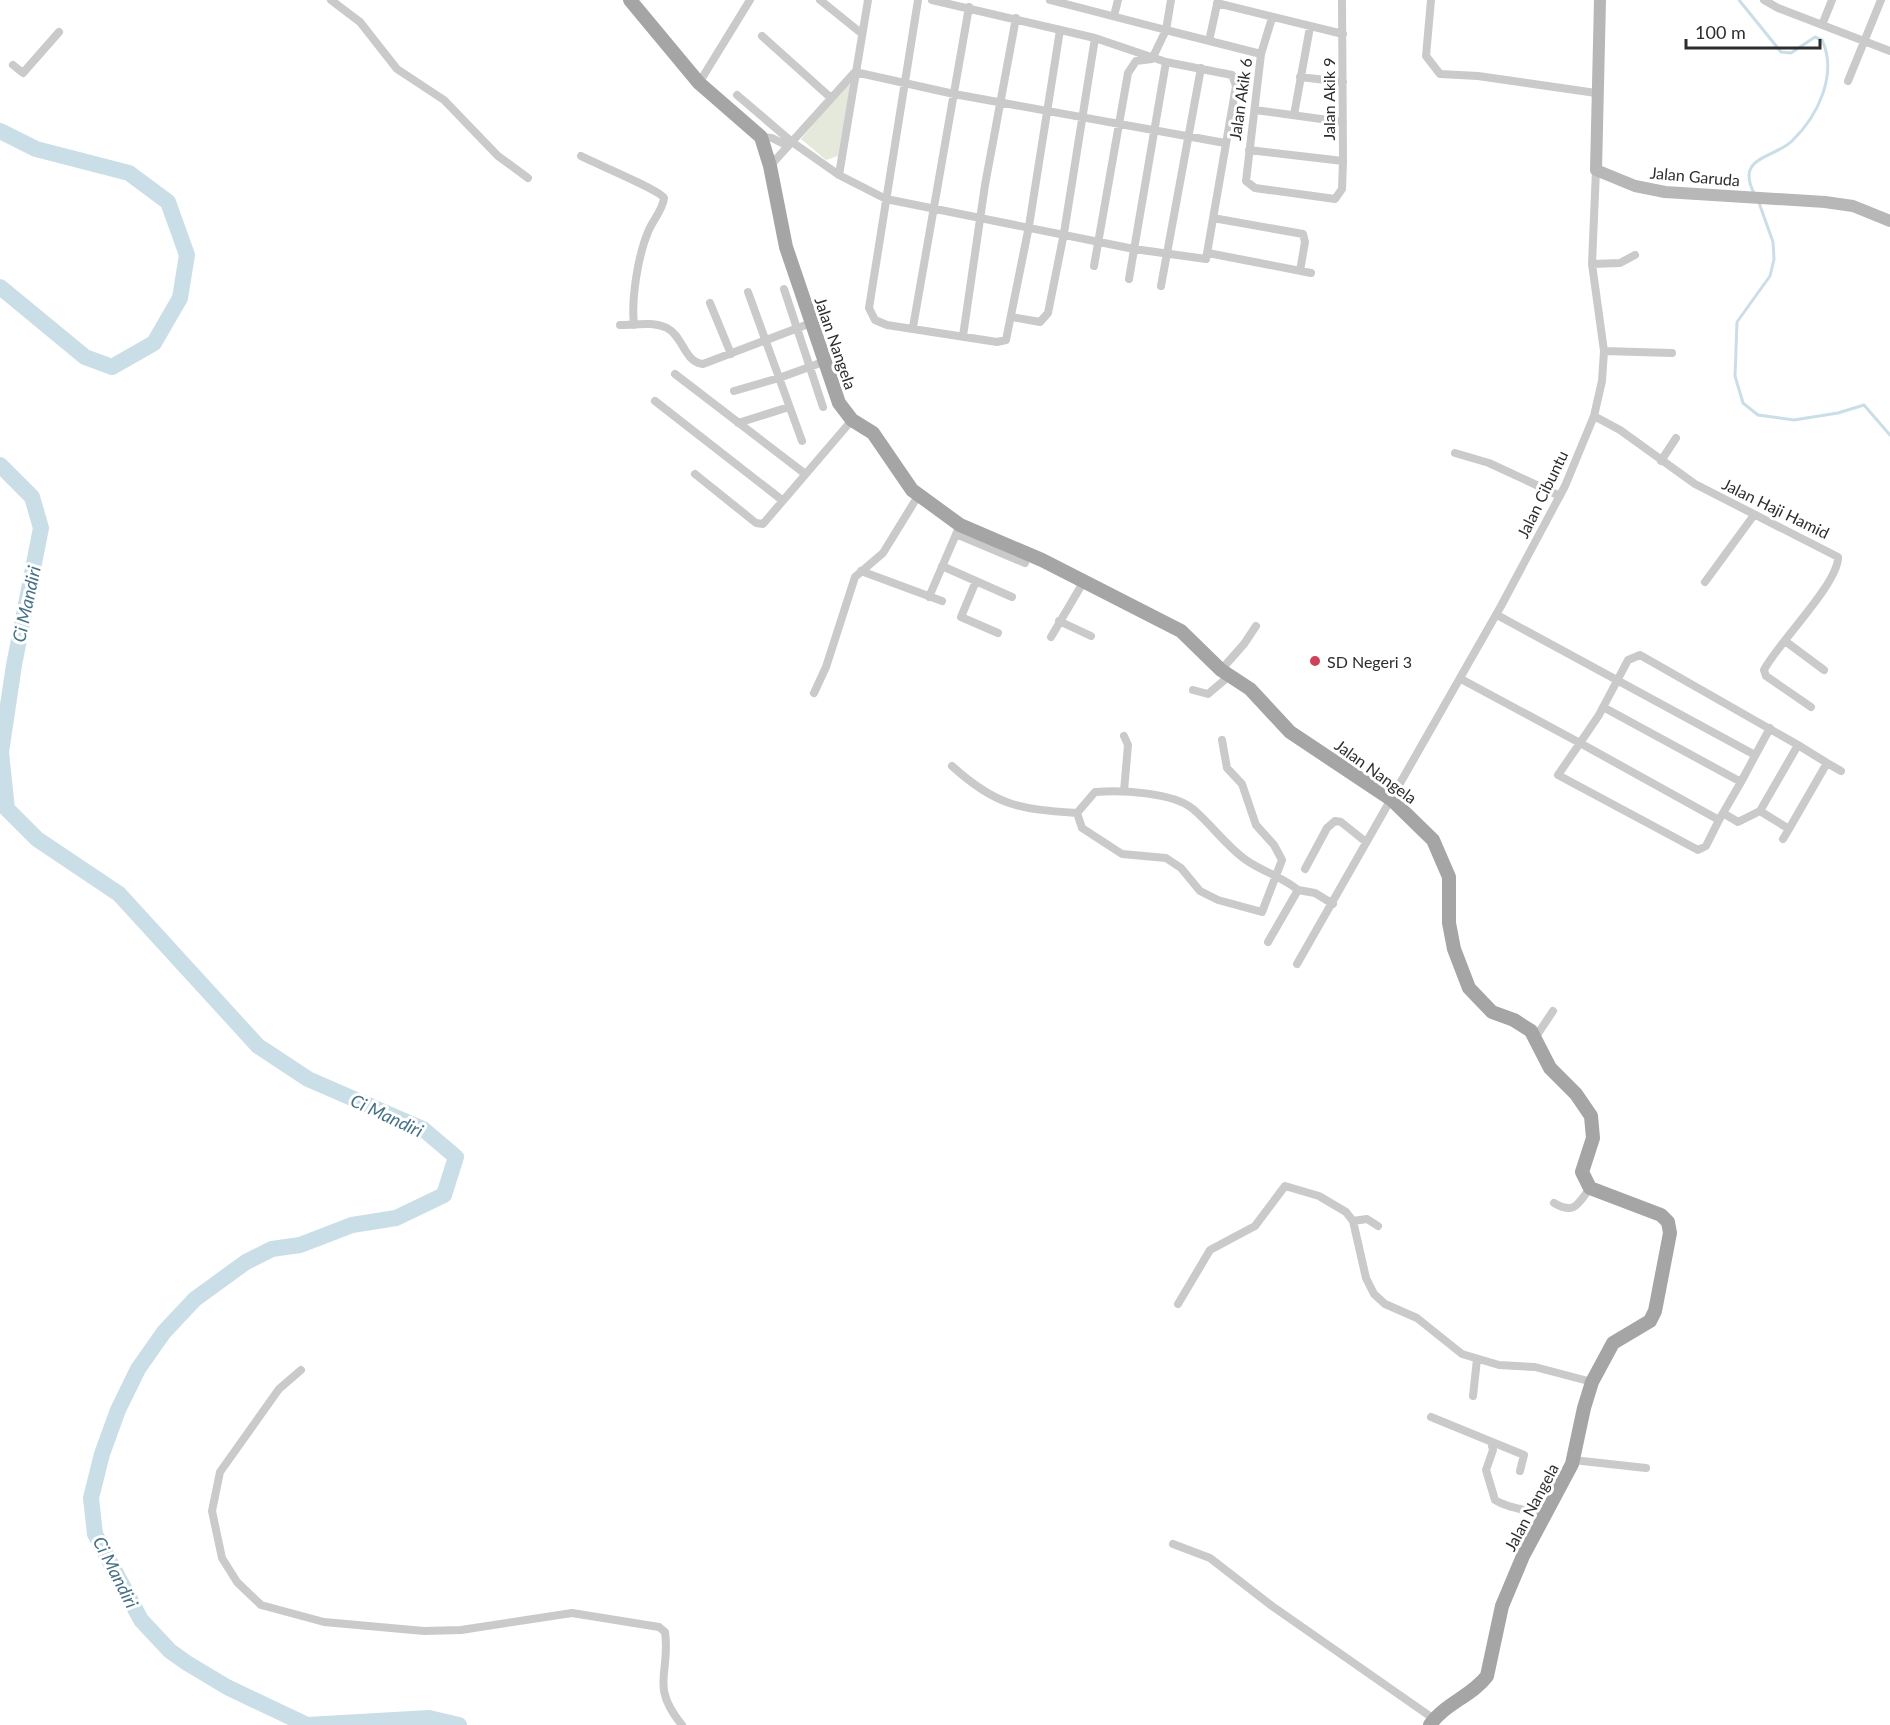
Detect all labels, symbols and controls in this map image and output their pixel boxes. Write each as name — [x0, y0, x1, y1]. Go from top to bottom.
scale bar — [1686, 12, 1820, 50]
text: 100 m — [1695, 21, 1746, 43]
street label: Jalan Akik 6 — [1225, 57, 1255, 141]
street label: Jalan Akik 9 — [1319, 58, 1338, 140]
street label: Jalan Garuda — [1649, 163, 1741, 189]
street label: Jalan Nangela — [811, 294, 861, 392]
street label: Jalan Cibuntu — [1513, 447, 1571, 541]
street label: Jalan Haji Hamid — [1719, 474, 1833, 542]
water label: Ci Mandiri — [7, 564, 45, 644]
place label: SD Negeri 3 — [1327, 652, 1412, 671]
marker: SD Negeri 3 — [1308, 654, 1322, 668]
street label: Jalan Nangela — [1331, 735, 1421, 807]
water label: Ci Mandiri — [347, 1089, 427, 1141]
street label: Jalan Nangela — [1500, 1460, 1562, 1554]
water label: Ci Mandiri — [89, 1532, 143, 1612]

